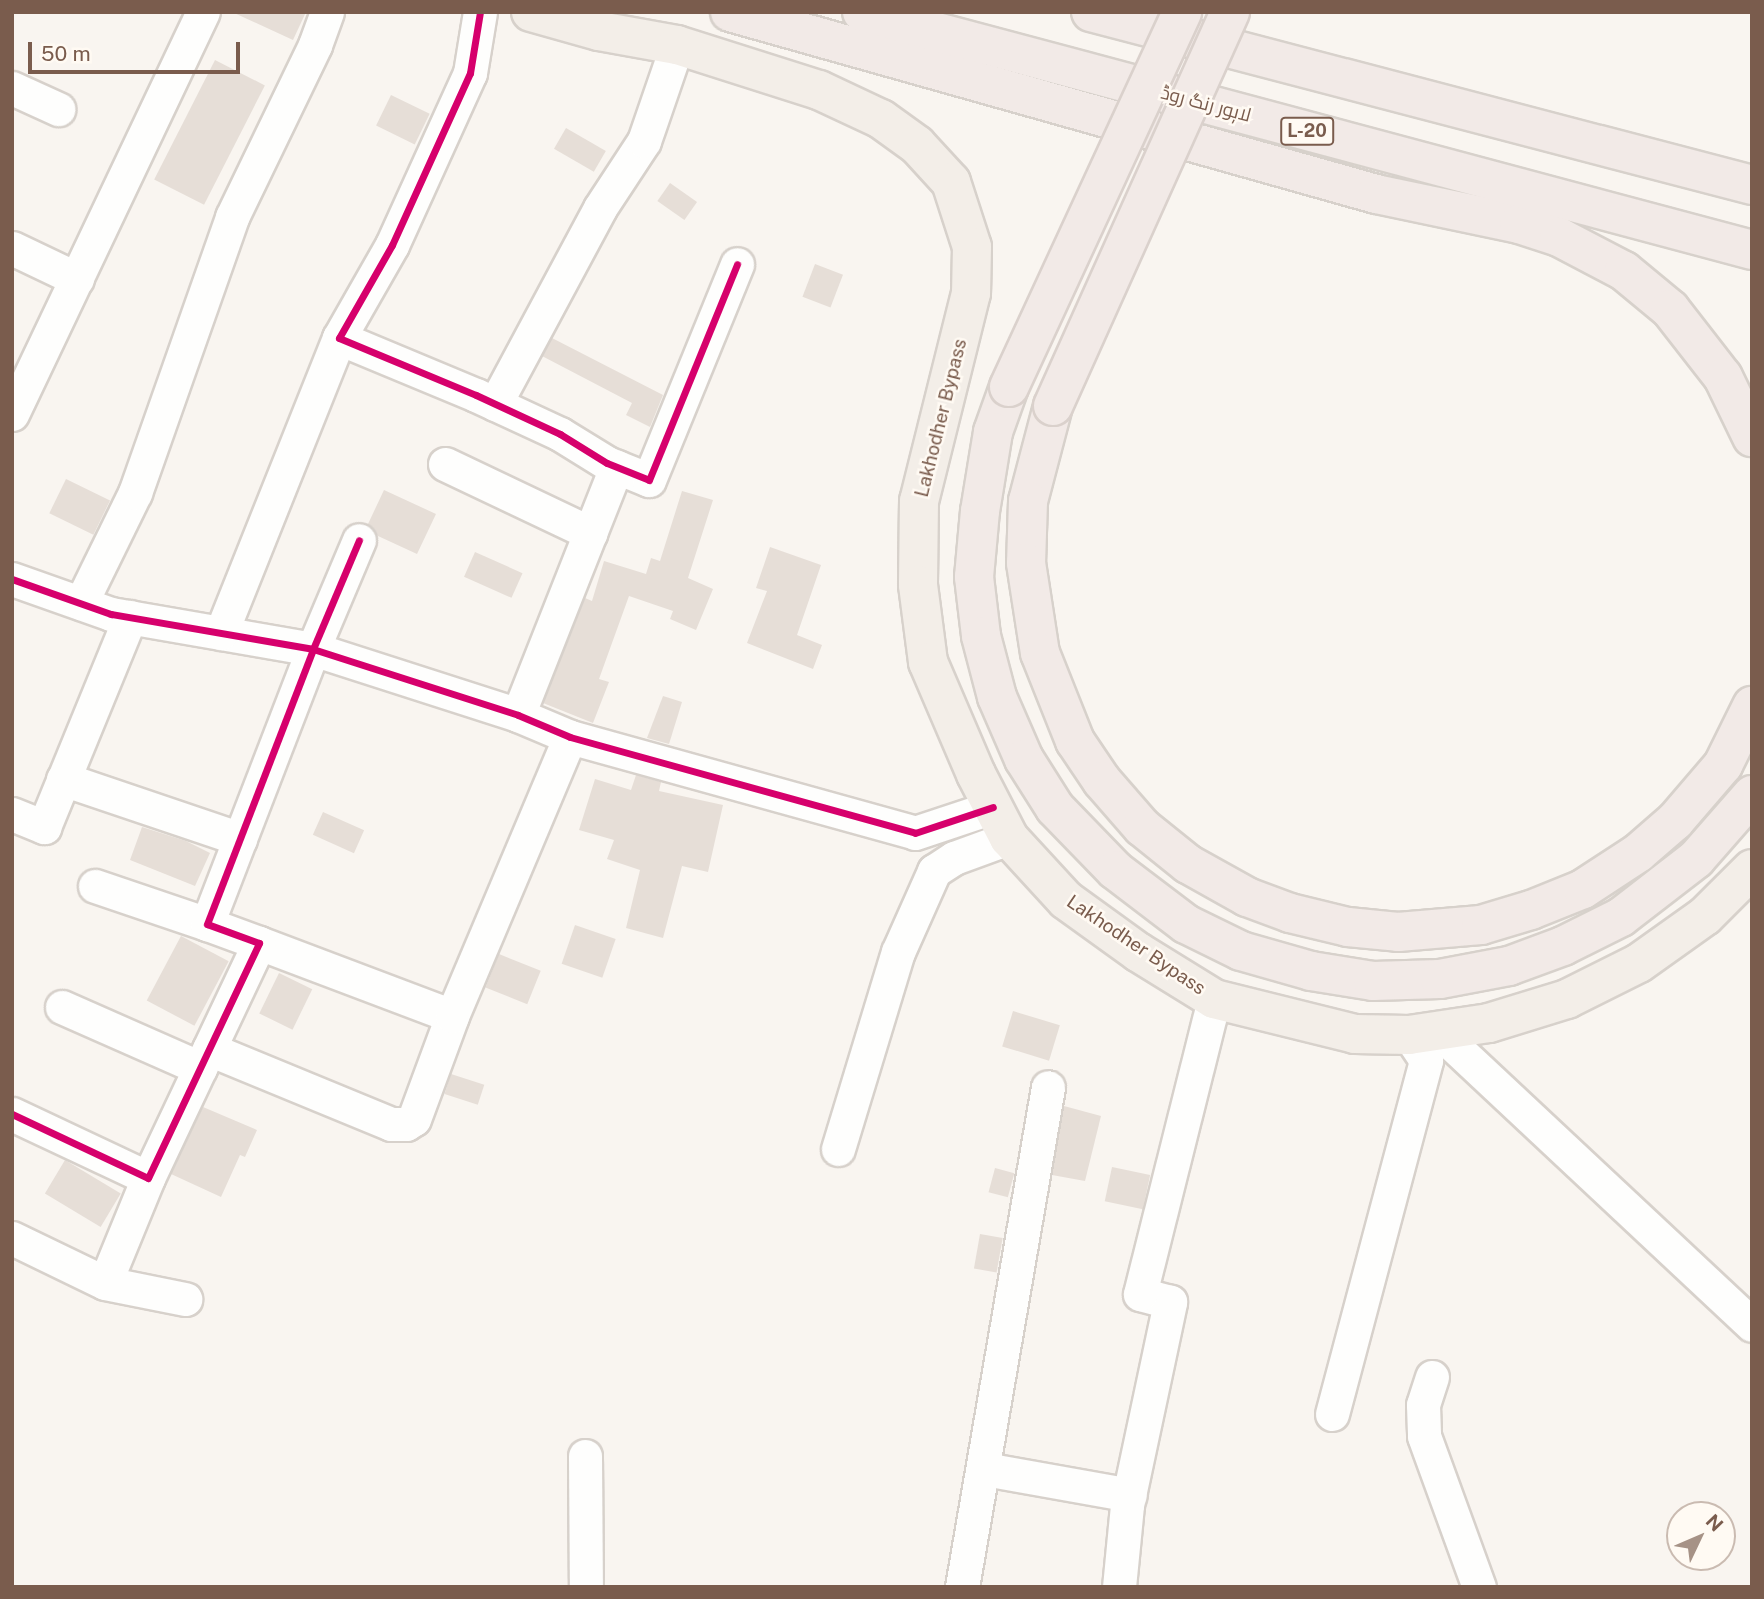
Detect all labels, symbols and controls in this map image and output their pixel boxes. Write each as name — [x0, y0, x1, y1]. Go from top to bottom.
scale bar — [32, 28, 243, 72]
text: 50 m — [41, 41, 91, 66]
street label: لاہور رنگ روڈ — [1158, 81, 1254, 127]
road number: L-20 — [1279, 116, 1335, 146]
street label: Lakhodher Bypass — [910, 336, 972, 500]
street label: Lakhodher Bypass — [1062, 890, 1210, 1000]
north arrow — [1666, 1501, 1736, 1571]
text: N — [1702, 1510, 1728, 1536]

